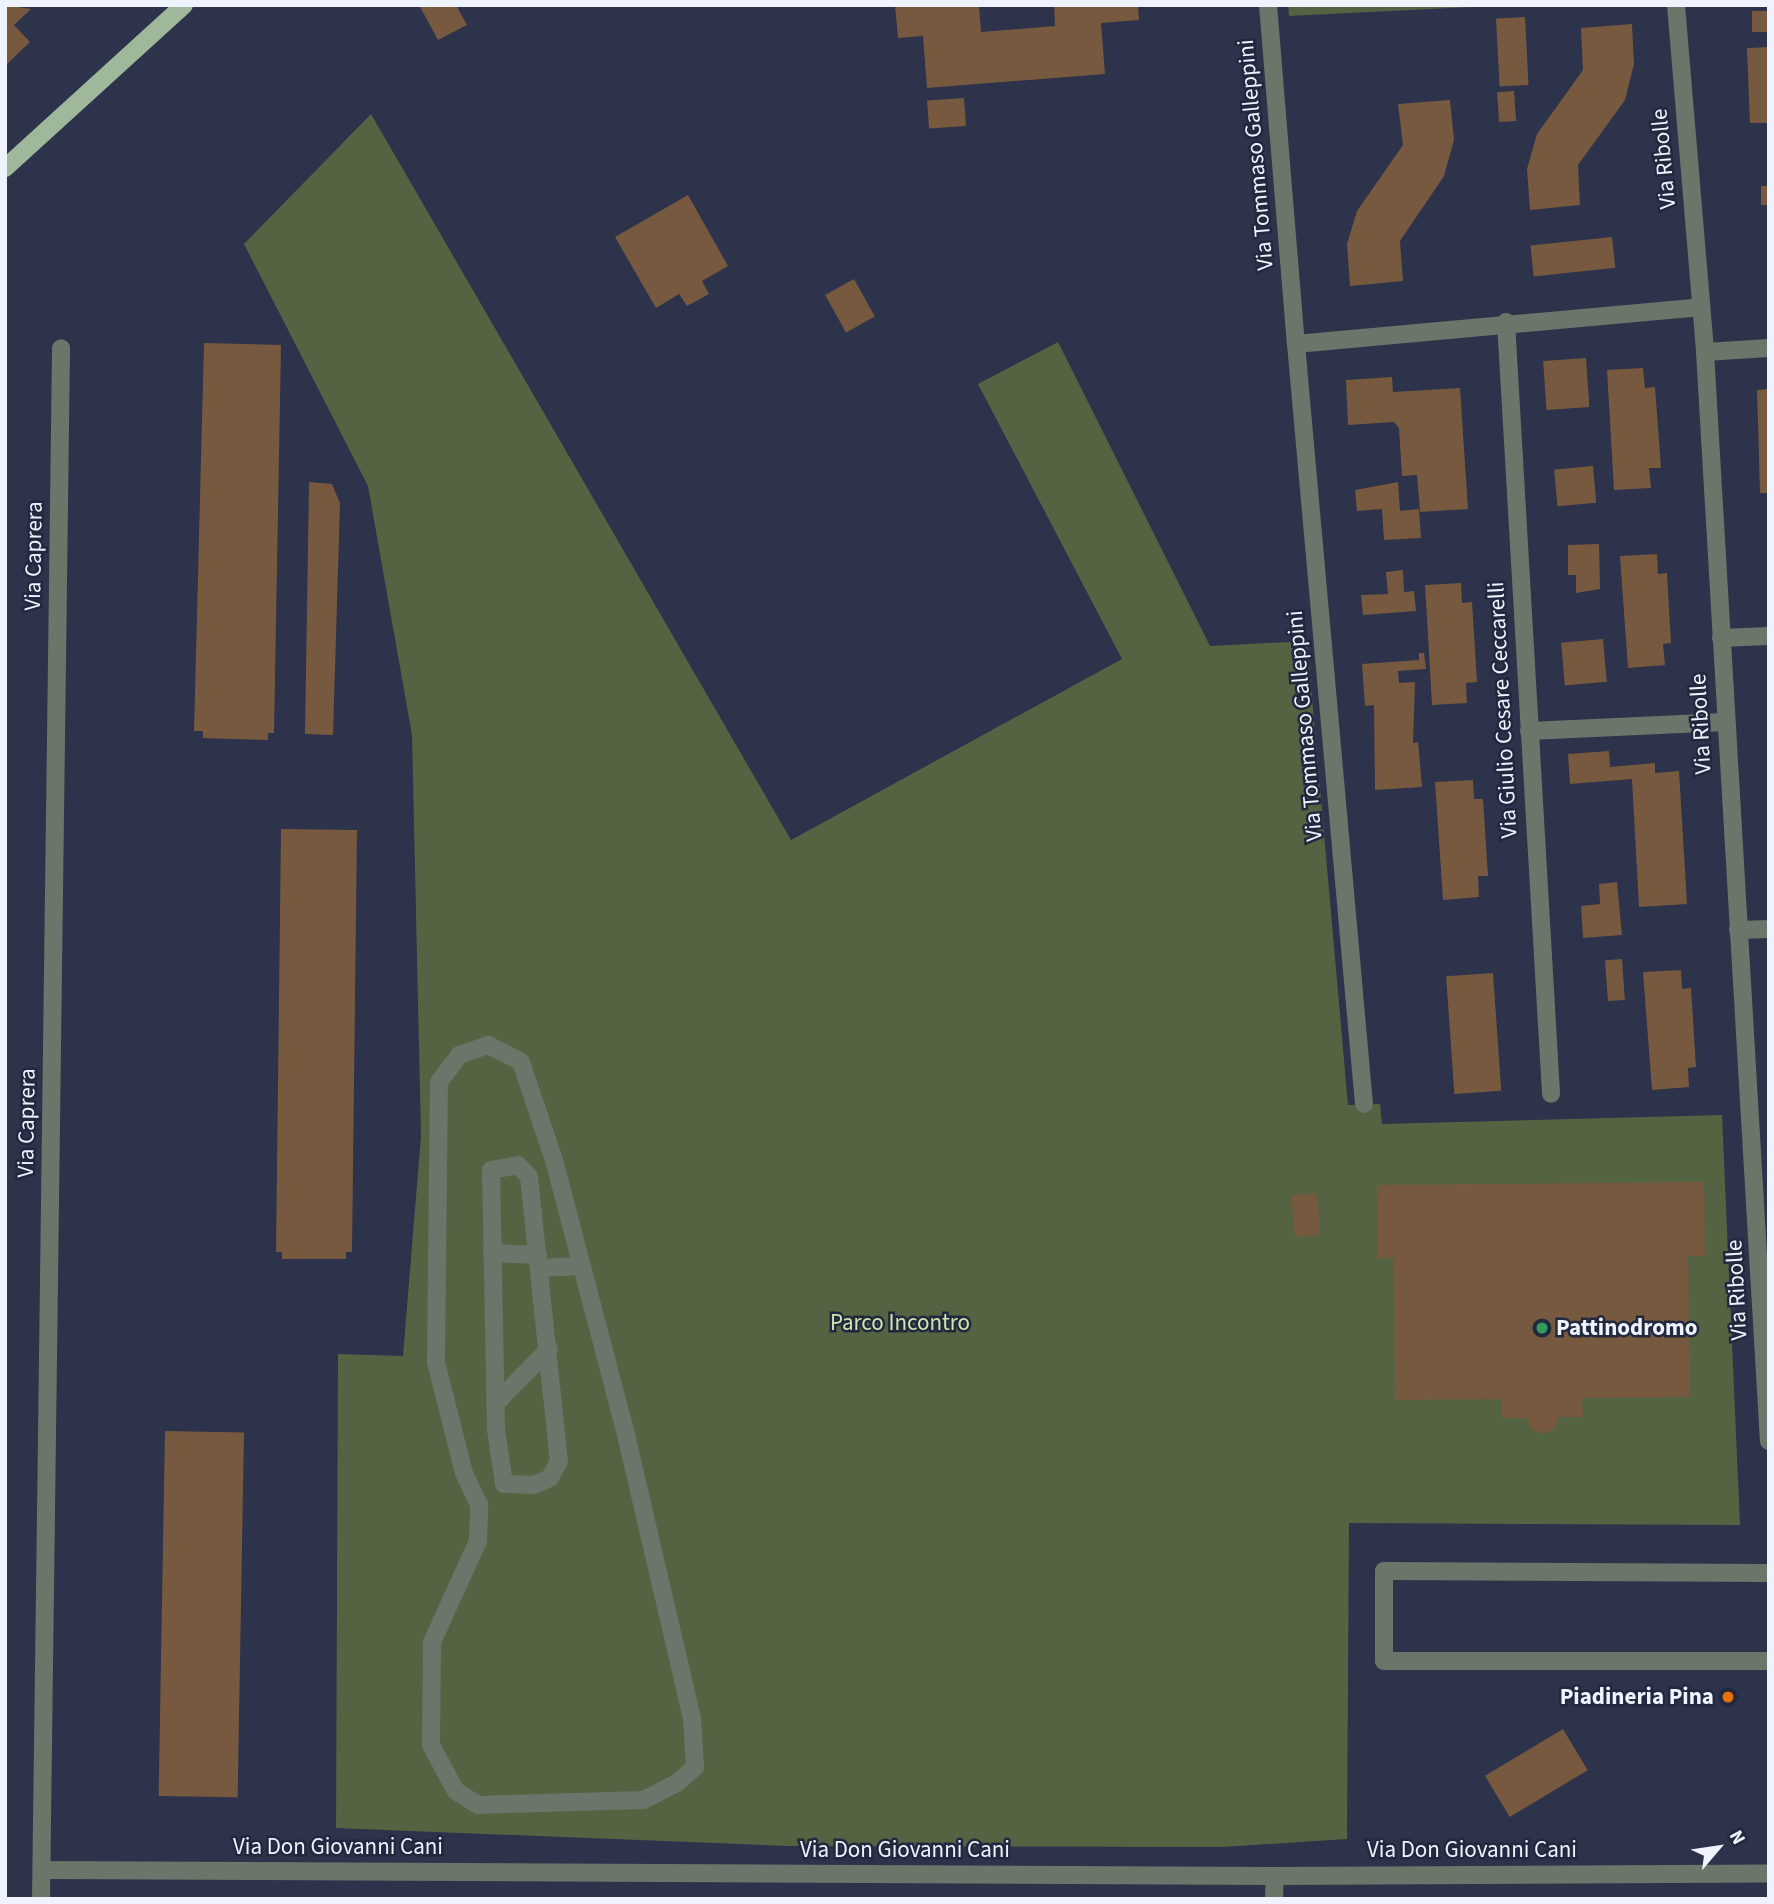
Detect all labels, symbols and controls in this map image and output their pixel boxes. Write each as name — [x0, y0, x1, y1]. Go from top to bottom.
street label: Via Tommaso Galleppini — [1232, 38, 1280, 272]
street label: Via Ribolle — [1646, 108, 1682, 210]
street label: Via Caprera — [19, 501, 49, 611]
street label: Via Giulio Cesare Ceccarelli — [1482, 581, 1524, 839]
street label: Via Tommaso Galleppini — [1281, 609, 1329, 843]
street label: Via Ribolle — [1685, 673, 1717, 775]
street label: Via Caprera — [12, 1068, 42, 1178]
street label: Via Ribolle — [1721, 1239, 1753, 1341]
park label: Parco Incontro — [830, 1309, 970, 1337]
place label: Pattinodromo — [1556, 1314, 1697, 1342]
marker: Pattinodromo — [1534, 1320, 1550, 1336]
place label: Piadineria Pina — [1560, 1683, 1714, 1711]
marker: Piadineria Pina — [1720, 1689, 1736, 1705]
north arrow — [1683, 1813, 1753, 1883]
text: N — [1722, 1825, 1752, 1850]
street label: Via Don Giovanni Cani — [233, 1833, 443, 1861]
street label: Via Don Giovanni Cani — [800, 1836, 1010, 1864]
street label: Via Don Giovanni Cani — [1367, 1836, 1577, 1864]

